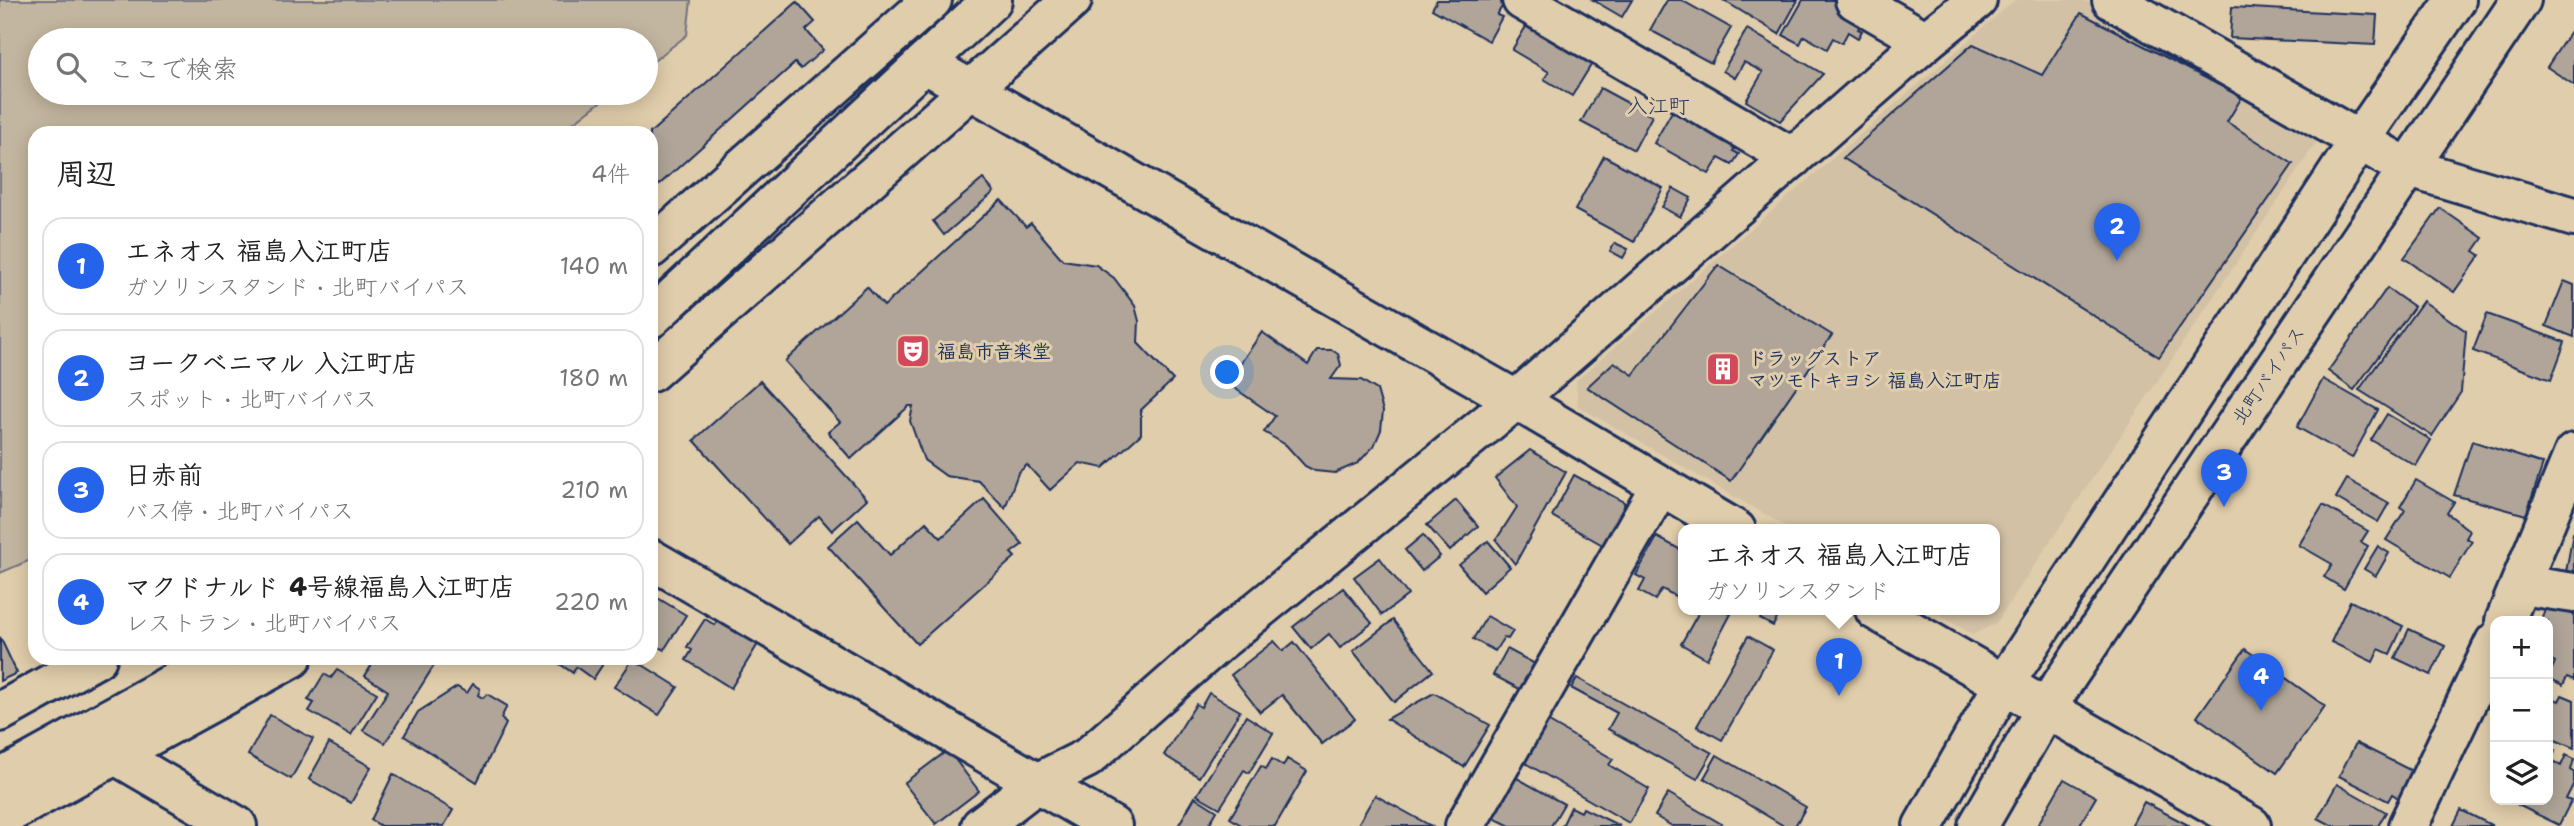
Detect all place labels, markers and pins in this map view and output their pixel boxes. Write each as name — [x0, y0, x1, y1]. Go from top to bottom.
pin: 2 — [2094, 203, 2140, 261]
theatre icon: 福島市音楽堂 — [894, 332, 932, 370]
place label: 福島市音楽堂 — [937, 339, 1051, 364]
place label: ドラッグストア マツモトキヨシ 福島入江町店 — [1748, 346, 2002, 393]
building icon: ドラッグストア マツモトキヨシ 福島入江町店 — [1704, 350, 1742, 388]
pin: 3 — [2201, 449, 2247, 507]
pin: 1 — [1816, 638, 1862, 696]
pin: 4 — [2238, 653, 2284, 711]

